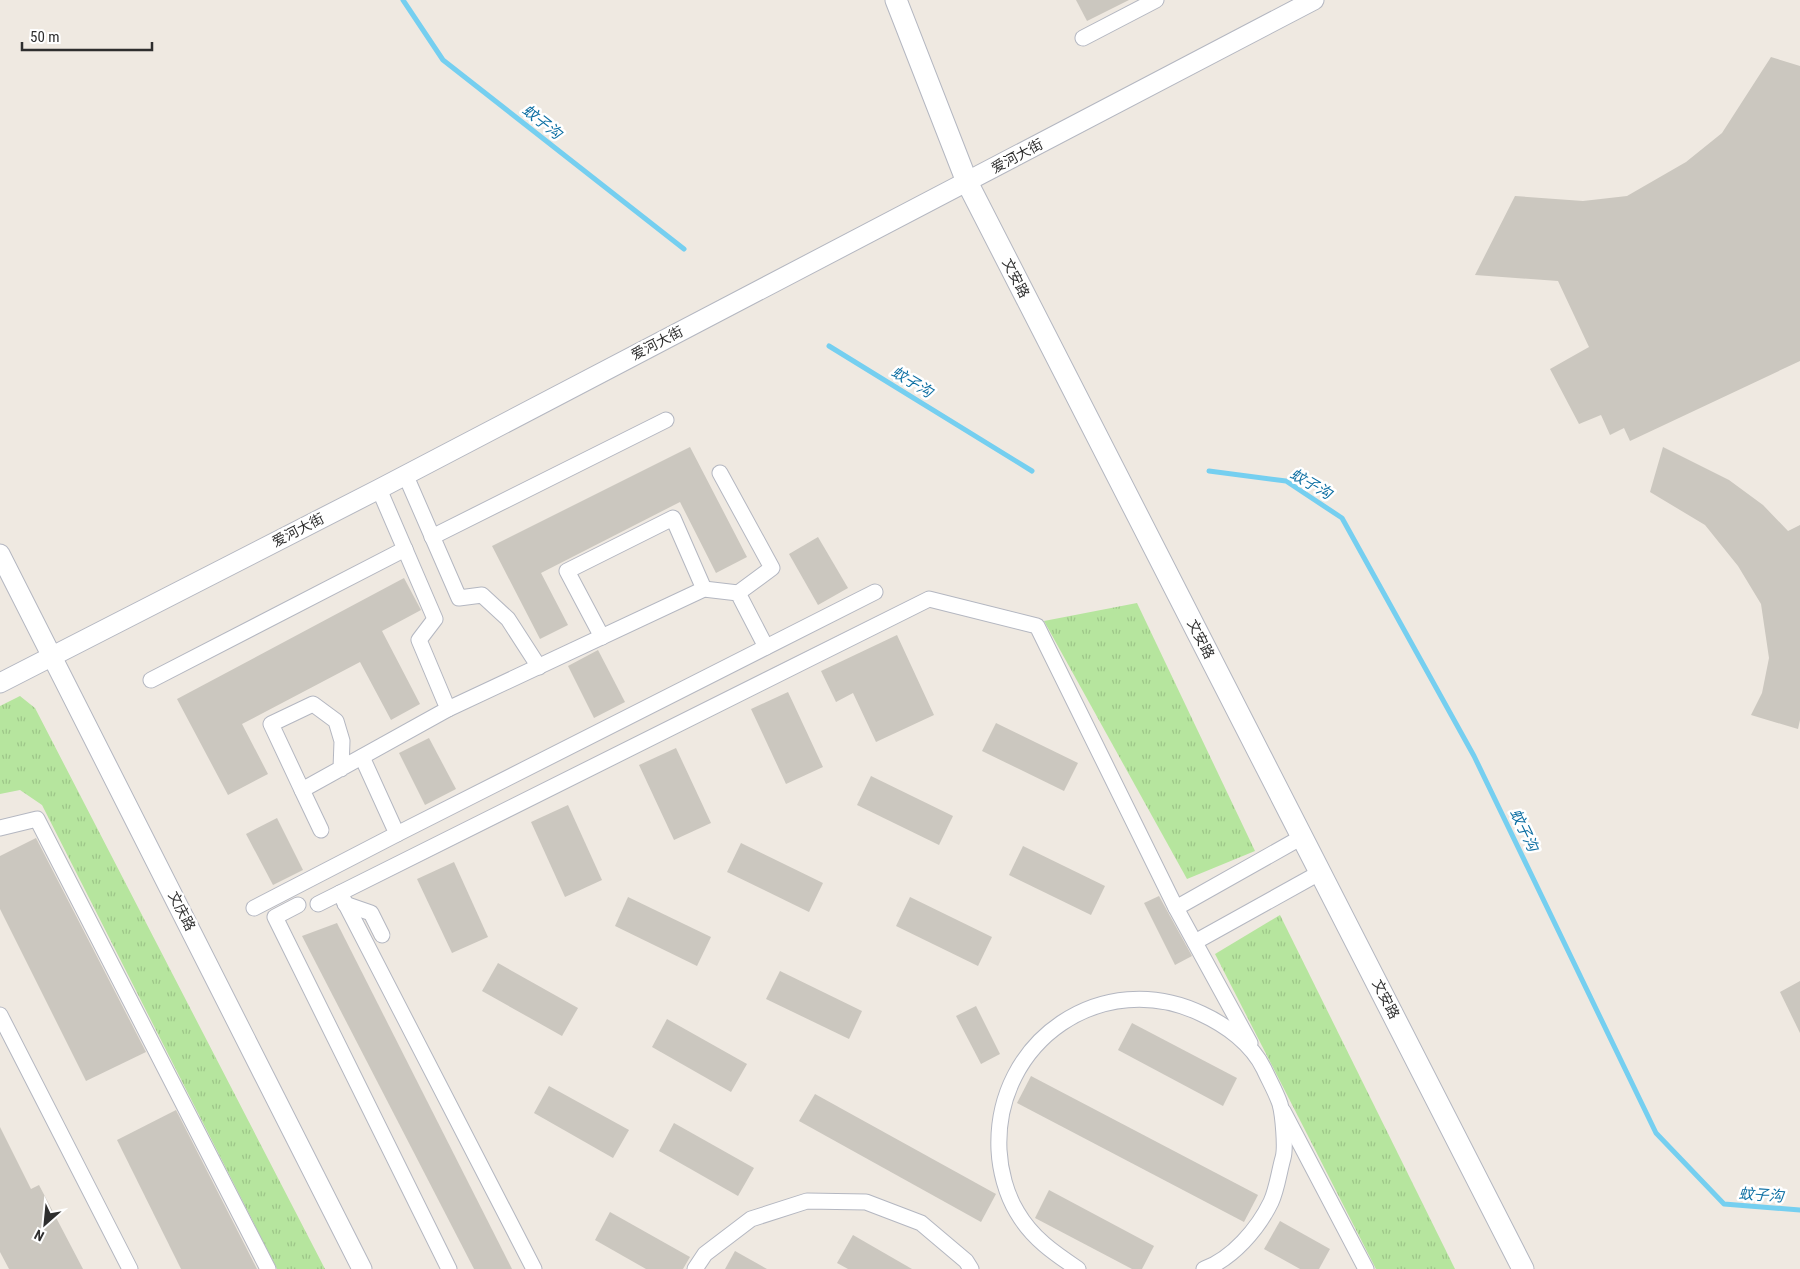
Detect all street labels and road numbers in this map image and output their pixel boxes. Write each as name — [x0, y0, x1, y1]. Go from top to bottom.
street label: 爱河大街 — [989, 136, 1045, 176]
street label: 文安路 — [999, 256, 1033, 300]
street label: 爱河大街 — [628, 323, 686, 363]
street label: 爱河大街 — [269, 510, 327, 550]
street label: 文安路 — [1184, 617, 1218, 661]
street label: 文庆路 — [165, 889, 199, 933]
street label: 文安路 — [1369, 977, 1403, 1021]

